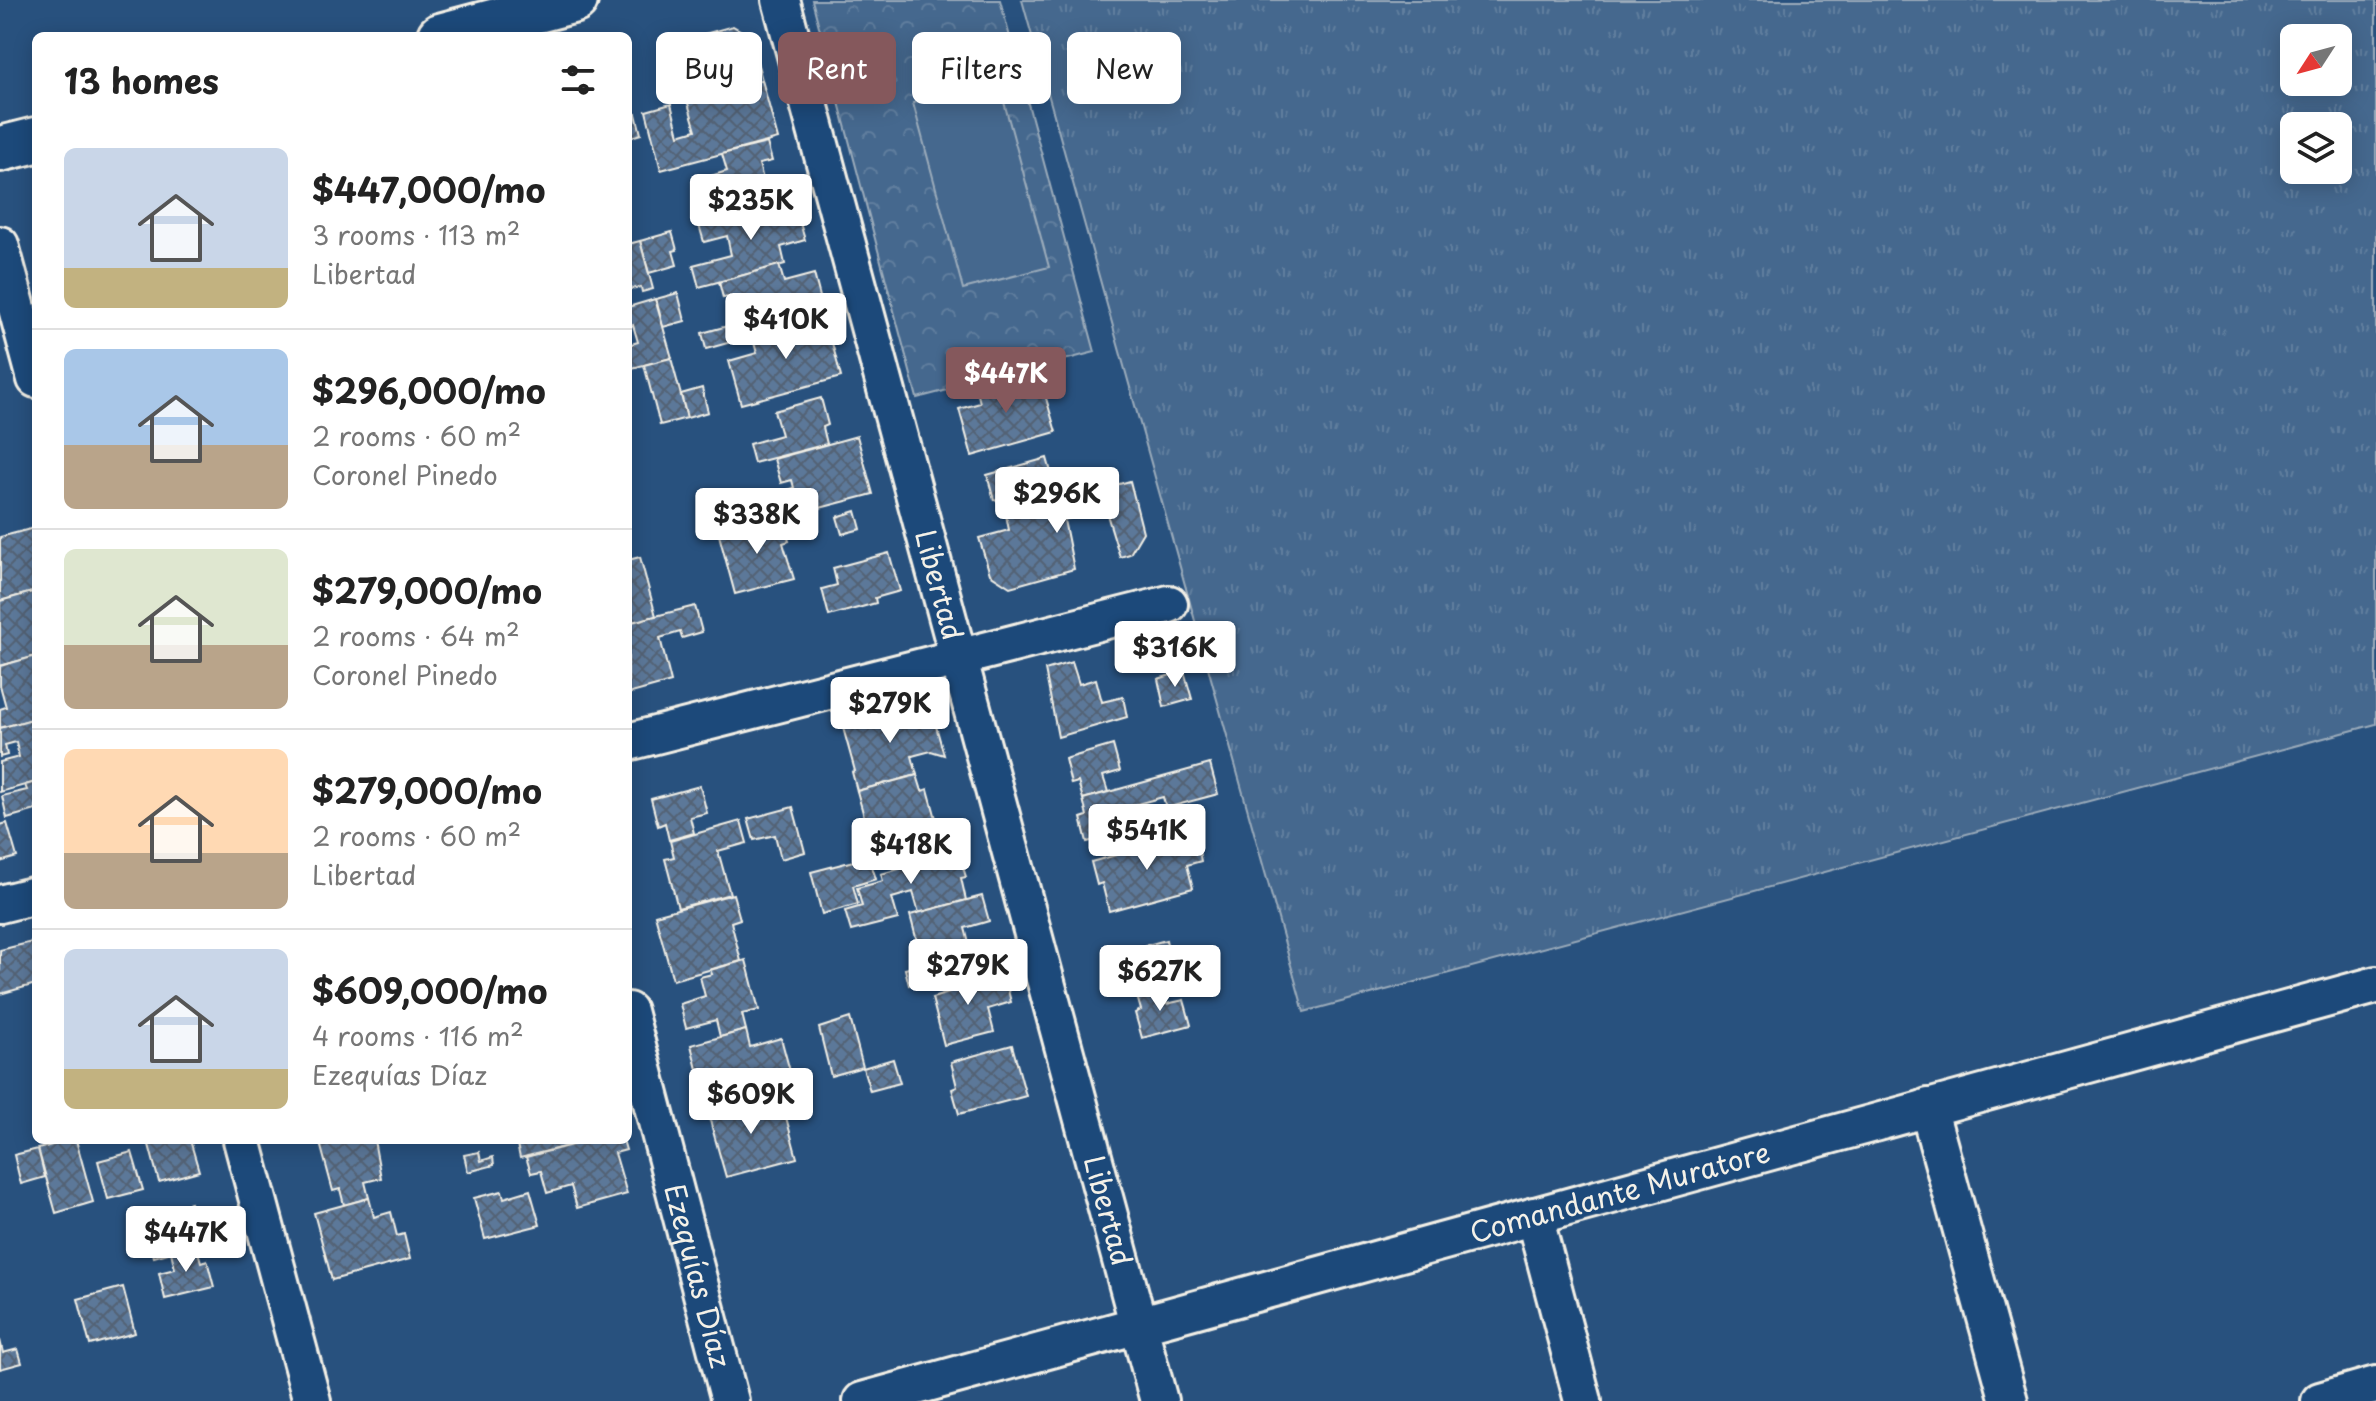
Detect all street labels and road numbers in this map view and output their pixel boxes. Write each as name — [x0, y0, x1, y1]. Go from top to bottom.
street label: Libertad — [905, 525, 976, 645]
street label: Comandante Muratore — [1464, 1130, 1775, 1253]
street label: Libertad — [1074, 1150, 1145, 1270]
street label: Ezequías Díaz — [654, 1179, 743, 1372]

